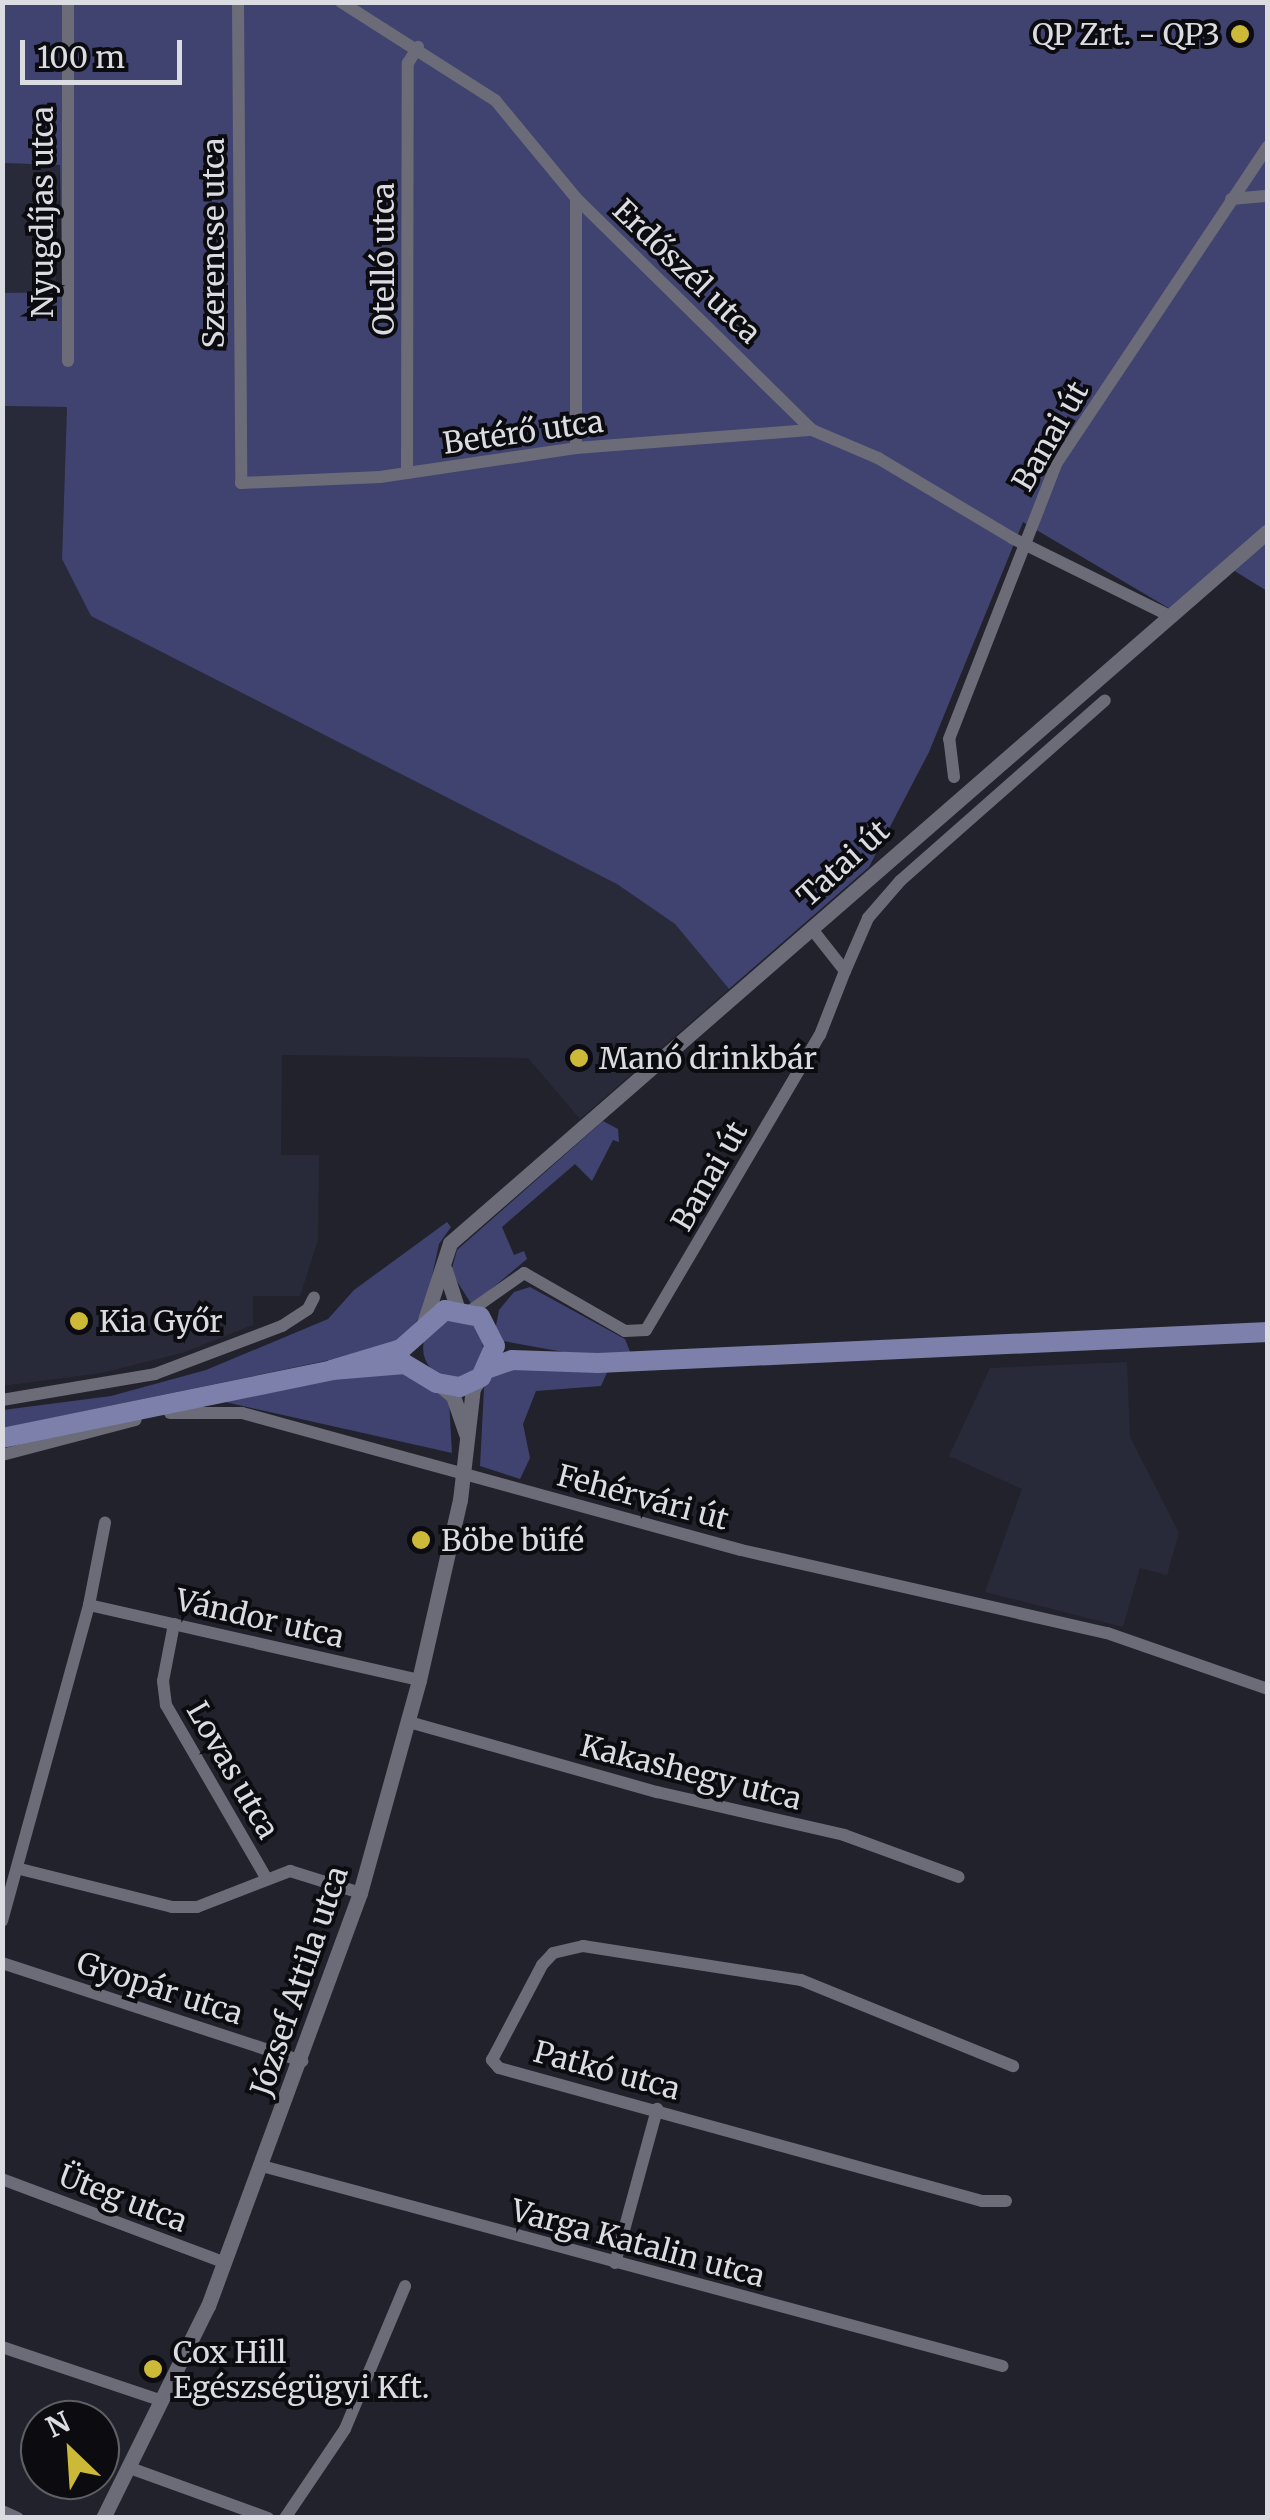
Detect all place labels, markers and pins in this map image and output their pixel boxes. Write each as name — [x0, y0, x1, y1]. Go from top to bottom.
place label: QP Zrt. - QP3 — [1032, 16, 1220, 52]
marker: QP Zrt. - QP3 — [1229, 23, 1251, 45]
place label: Manó drinkbár — [599, 1040, 817, 1076]
marker: Manó drinkbár — [568, 1047, 590, 1069]
place label: Kia Győr — [99, 1303, 223, 1339]
marker: Kia Győr — [68, 1310, 90, 1332]
place label: Böbe büfé — [441, 1522, 584, 1558]
marker: Böbe büfé — [410, 1529, 432, 1551]
place label: Cox Hill Egészségügyi Kft. — [173, 2334, 429, 2404]
marker: Cox Hill Egészségügyi Kft. — [142, 2358, 164, 2380]

